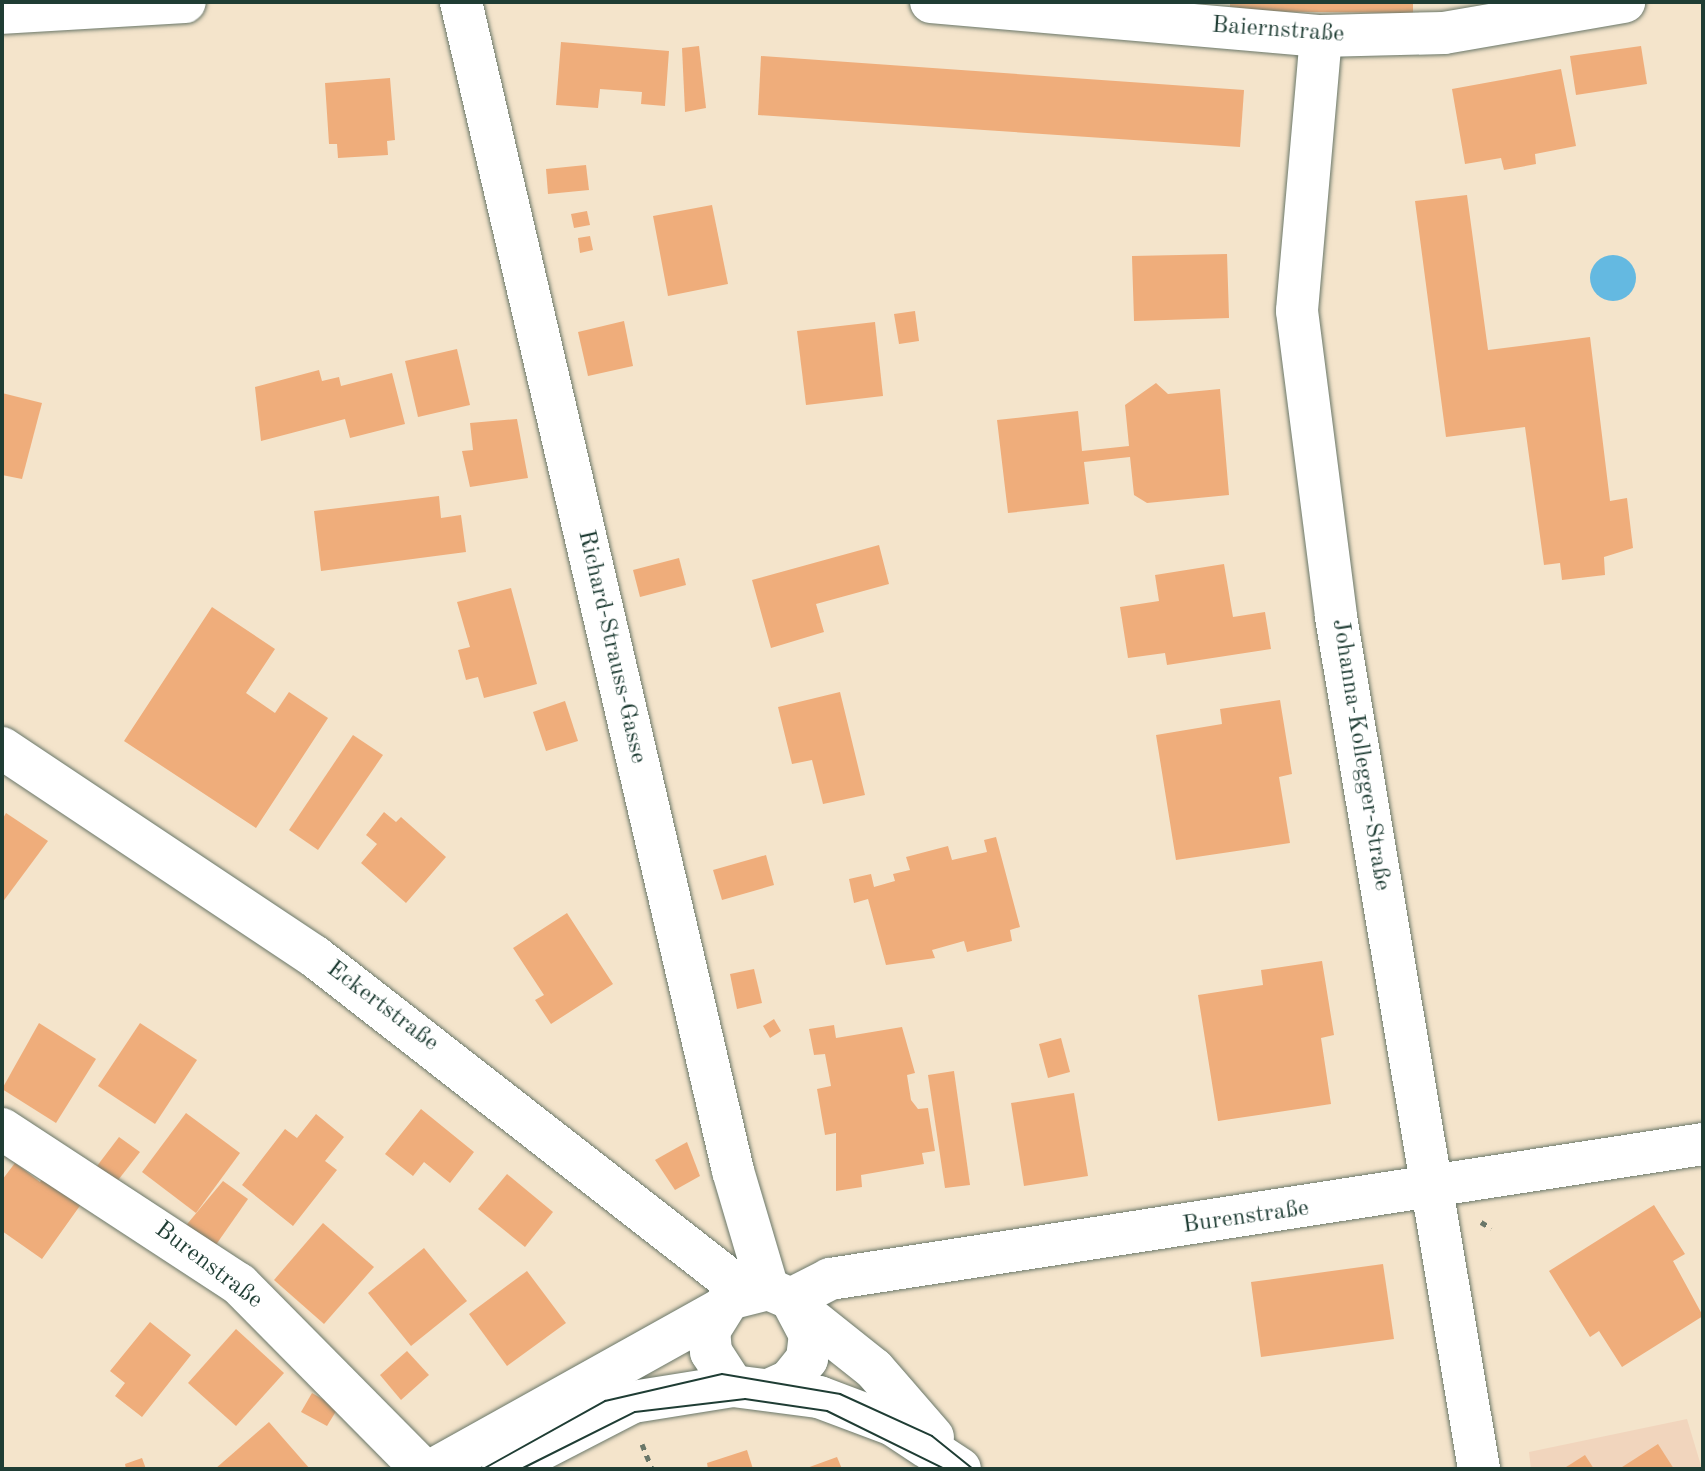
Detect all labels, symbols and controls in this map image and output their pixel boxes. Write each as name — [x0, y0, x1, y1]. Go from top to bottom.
street label: Baiernstraße — [1211, 12, 1345, 50]
street label: Richard-Strauss-Gasse — [570, 527, 652, 767]
street label: Johanna-Kollegger-Straße — [1324, 617, 1396, 893]
street label: Eckertstraße — [320, 955, 444, 1059]
street label: Burenstraße — [1181, 1195, 1311, 1241]
street label: Burenstraße — [148, 1216, 268, 1316]

